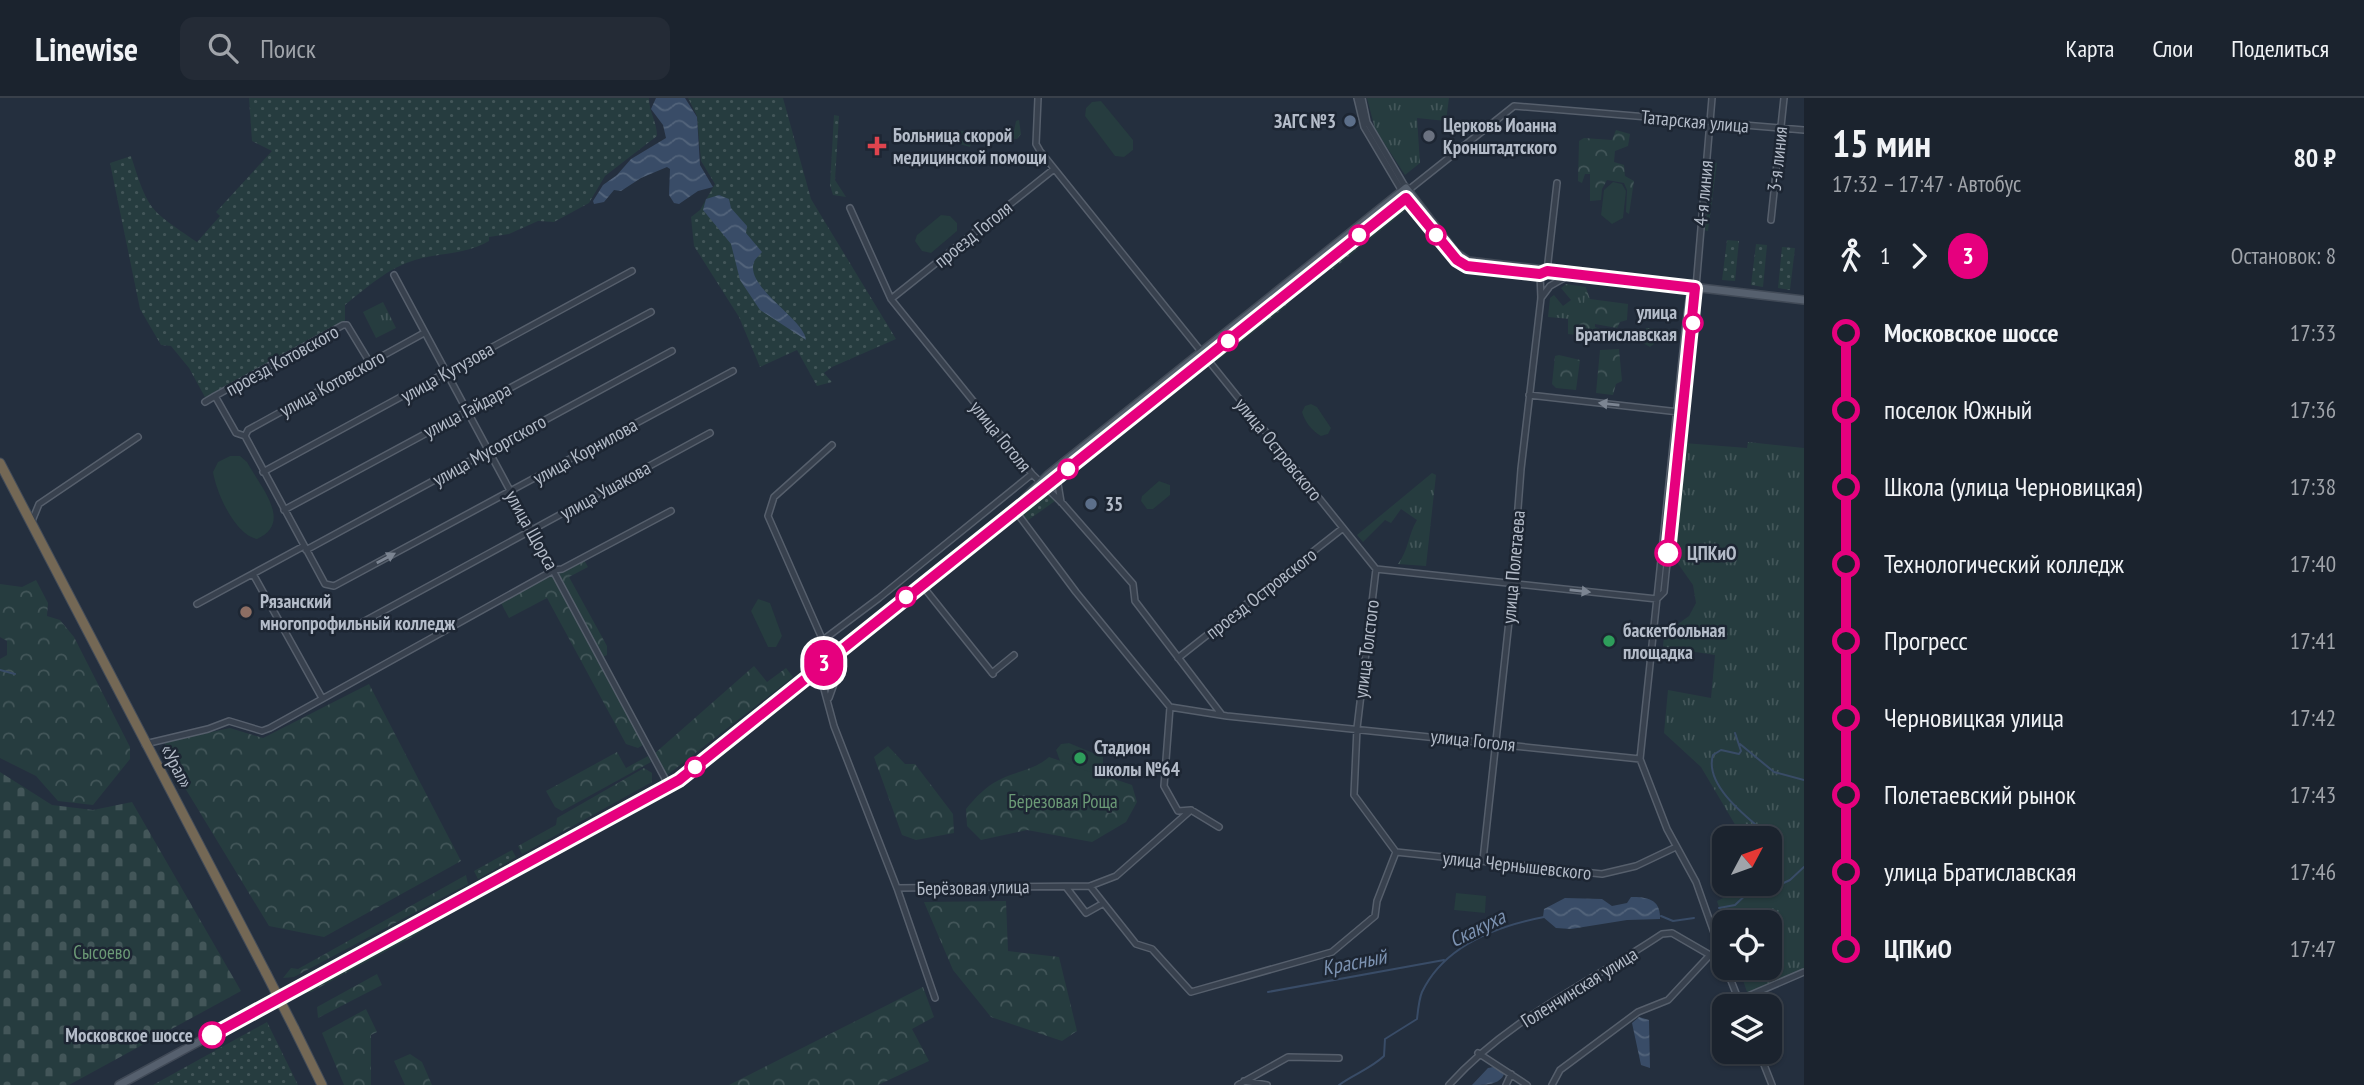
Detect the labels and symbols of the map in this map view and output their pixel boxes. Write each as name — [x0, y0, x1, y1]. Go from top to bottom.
street label: Татарская улица — [1640, 104, 1750, 138]
place label: ЗАГС №3 — [1274, 109, 1336, 133]
marker: ЗАГС №3 — [1342, 113, 1358, 129]
place label: Церковь Иоанна Кронштадтского — [1443, 113, 1557, 159]
place label: Больница скорой медицинской помощи — [893, 123, 1047, 169]
street label: 3-я линия — [1762, 125, 1792, 193]
marker: Церковь Иоанна Кронштадтского — [1421, 128, 1437, 144]
marker: Больница скорой медицинской помощи — [867, 136, 887, 156]
street label: 4-я линия — [1688, 159, 1718, 227]
street label: проезд Гоголя — [929, 195, 1017, 273]
unlabelled marker — [1349, 225, 1369, 245]
unlabelled marker — [1426, 225, 1446, 245]
place label: улица Братиславская — [1575, 300, 1677, 346]
marker: улица Братиславская — [1683, 313, 1703, 333]
street label: проезд Котовского — [221, 319, 343, 401]
unlabelled marker — [1218, 331, 1238, 351]
street label: улица Кутузова — [396, 337, 498, 407]
street label: улица Котовского — [275, 344, 389, 422]
street label: улица Гайдара — [419, 377, 515, 443]
street label: улица Островского — [1230, 392, 1328, 506]
street label: улица Гоголя — [965, 395, 1037, 477]
one-way arrow — [1598, 399, 1620, 410]
street label: улица Мусоргского — [428, 409, 550, 491]
street label: улица Корнилова — [529, 412, 641, 490]
street label: улица Ушакова — [556, 455, 654, 525]
unlabelled marker — [1058, 459, 1078, 479]
street label: улица Щорса — [500, 486, 564, 574]
place label: 35 — [1105, 492, 1123, 516]
marker: 35 — [1083, 496, 1099, 512]
street label: улица Полетаева — [1496, 509, 1530, 625]
marker: ЦПКиО — [1655, 540, 1681, 566]
place label: ЦПКиО — [1687, 541, 1737, 565]
street label: проезд Островского — [1201, 542, 1321, 644]
one-way arrow — [376, 552, 396, 564]
one-way arrow — [1569, 586, 1591, 597]
unlabelled marker — [896, 587, 916, 607]
place label: Рязанский многопрофильный колледж — [260, 589, 456, 635]
street label: улица Толстого — [1348, 598, 1384, 700]
marker: Рязанский многопрофильный колледж — [238, 604, 254, 620]
place label: баскетбольная площадка — [1623, 618, 1725, 664]
marker: баскетбольная площадка — [1601, 633, 1617, 649]
line badge: 3 — [801, 640, 847, 686]
street label: улица Гоголя — [1429, 724, 1517, 756]
place label: Стадион школы №64 — [1094, 735, 1180, 781]
street label: «Урал» — [156, 740, 198, 792]
marker: Стадион школы №64 — [1072, 750, 1088, 766]
unlabelled marker — [685, 757, 705, 777]
park label: Березовая Роща — [1008, 789, 1118, 813]
north arrow — [1712, 826, 1782, 896]
street label: улица Чернышевского — [1441, 845, 1593, 885]
street label: Берёзовая улица — [916, 874, 1030, 900]
water label: Скакуха — [1444, 902, 1511, 953]
park label: Сысоево — [73, 940, 131, 964]
water label: Красный — [1320, 942, 1390, 981]
street label: Голенчинская улица — [1516, 942, 1642, 1032]
marker: Московское шоссе — [199, 1022, 225, 1048]
place label: Московское шоссе — [65, 1023, 193, 1047]

